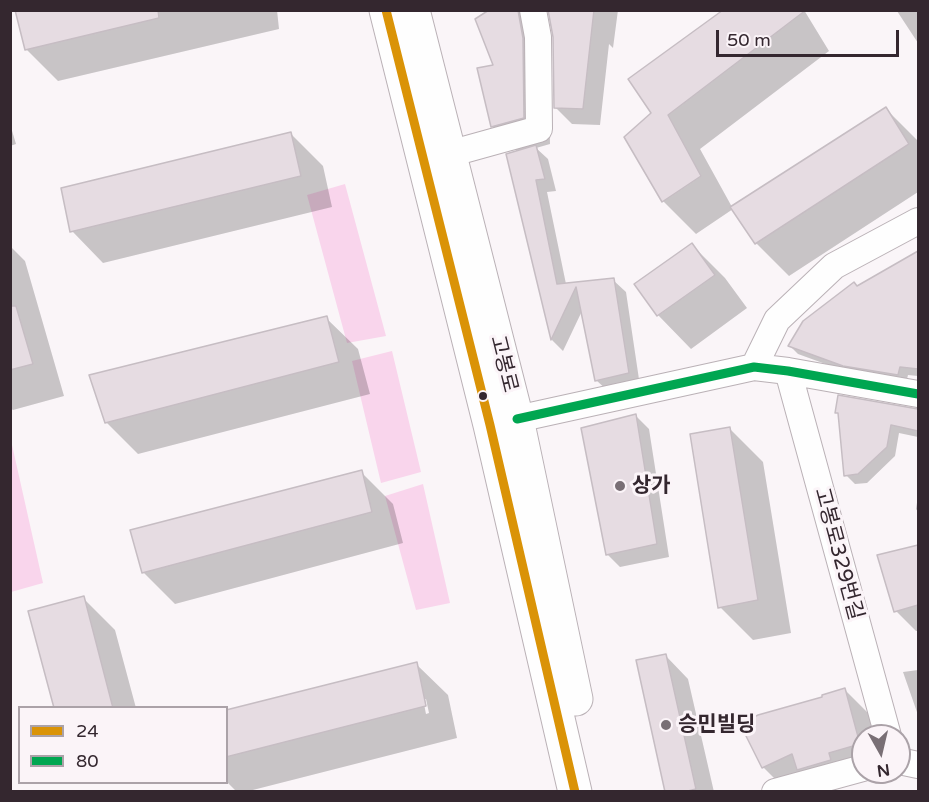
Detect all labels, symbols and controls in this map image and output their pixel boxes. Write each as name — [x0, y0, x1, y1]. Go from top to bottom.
scale bar — [719, 18, 902, 56]
text: 50 m — [727, 29, 771, 51]
street label: 고봉로 — [484, 333, 522, 395]
unlabelled marker — [477, 390, 489, 402]
place label: 상가 — [632, 473, 671, 499]
marker: 상가 — [613, 479, 627, 493]
street label: 고봉로329번길 — [808, 485, 868, 623]
legend — [18, 706, 228, 784]
place label: 승민빌딩 — [678, 712, 755, 738]
marker: 승민빌딩 — [659, 718, 673, 732]
text: 24 — [76, 720, 99, 742]
north arrow — [851, 724, 911, 784]
text: 80 — [76, 750, 99, 772]
text: N — [875, 759, 891, 781]

